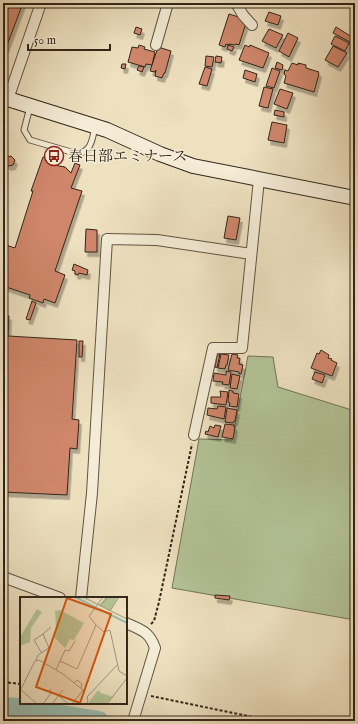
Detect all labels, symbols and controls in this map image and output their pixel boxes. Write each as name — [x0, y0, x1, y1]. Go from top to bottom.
scale bar — [28, 26, 110, 52]
text: 50 m — [34, 33, 56, 48]
bus stop icon: 春日部エミナース — [43, 145, 65, 167]
place label: 春日部エミナース — [68, 147, 187, 166]
inset map — [20, 597, 127, 704]

